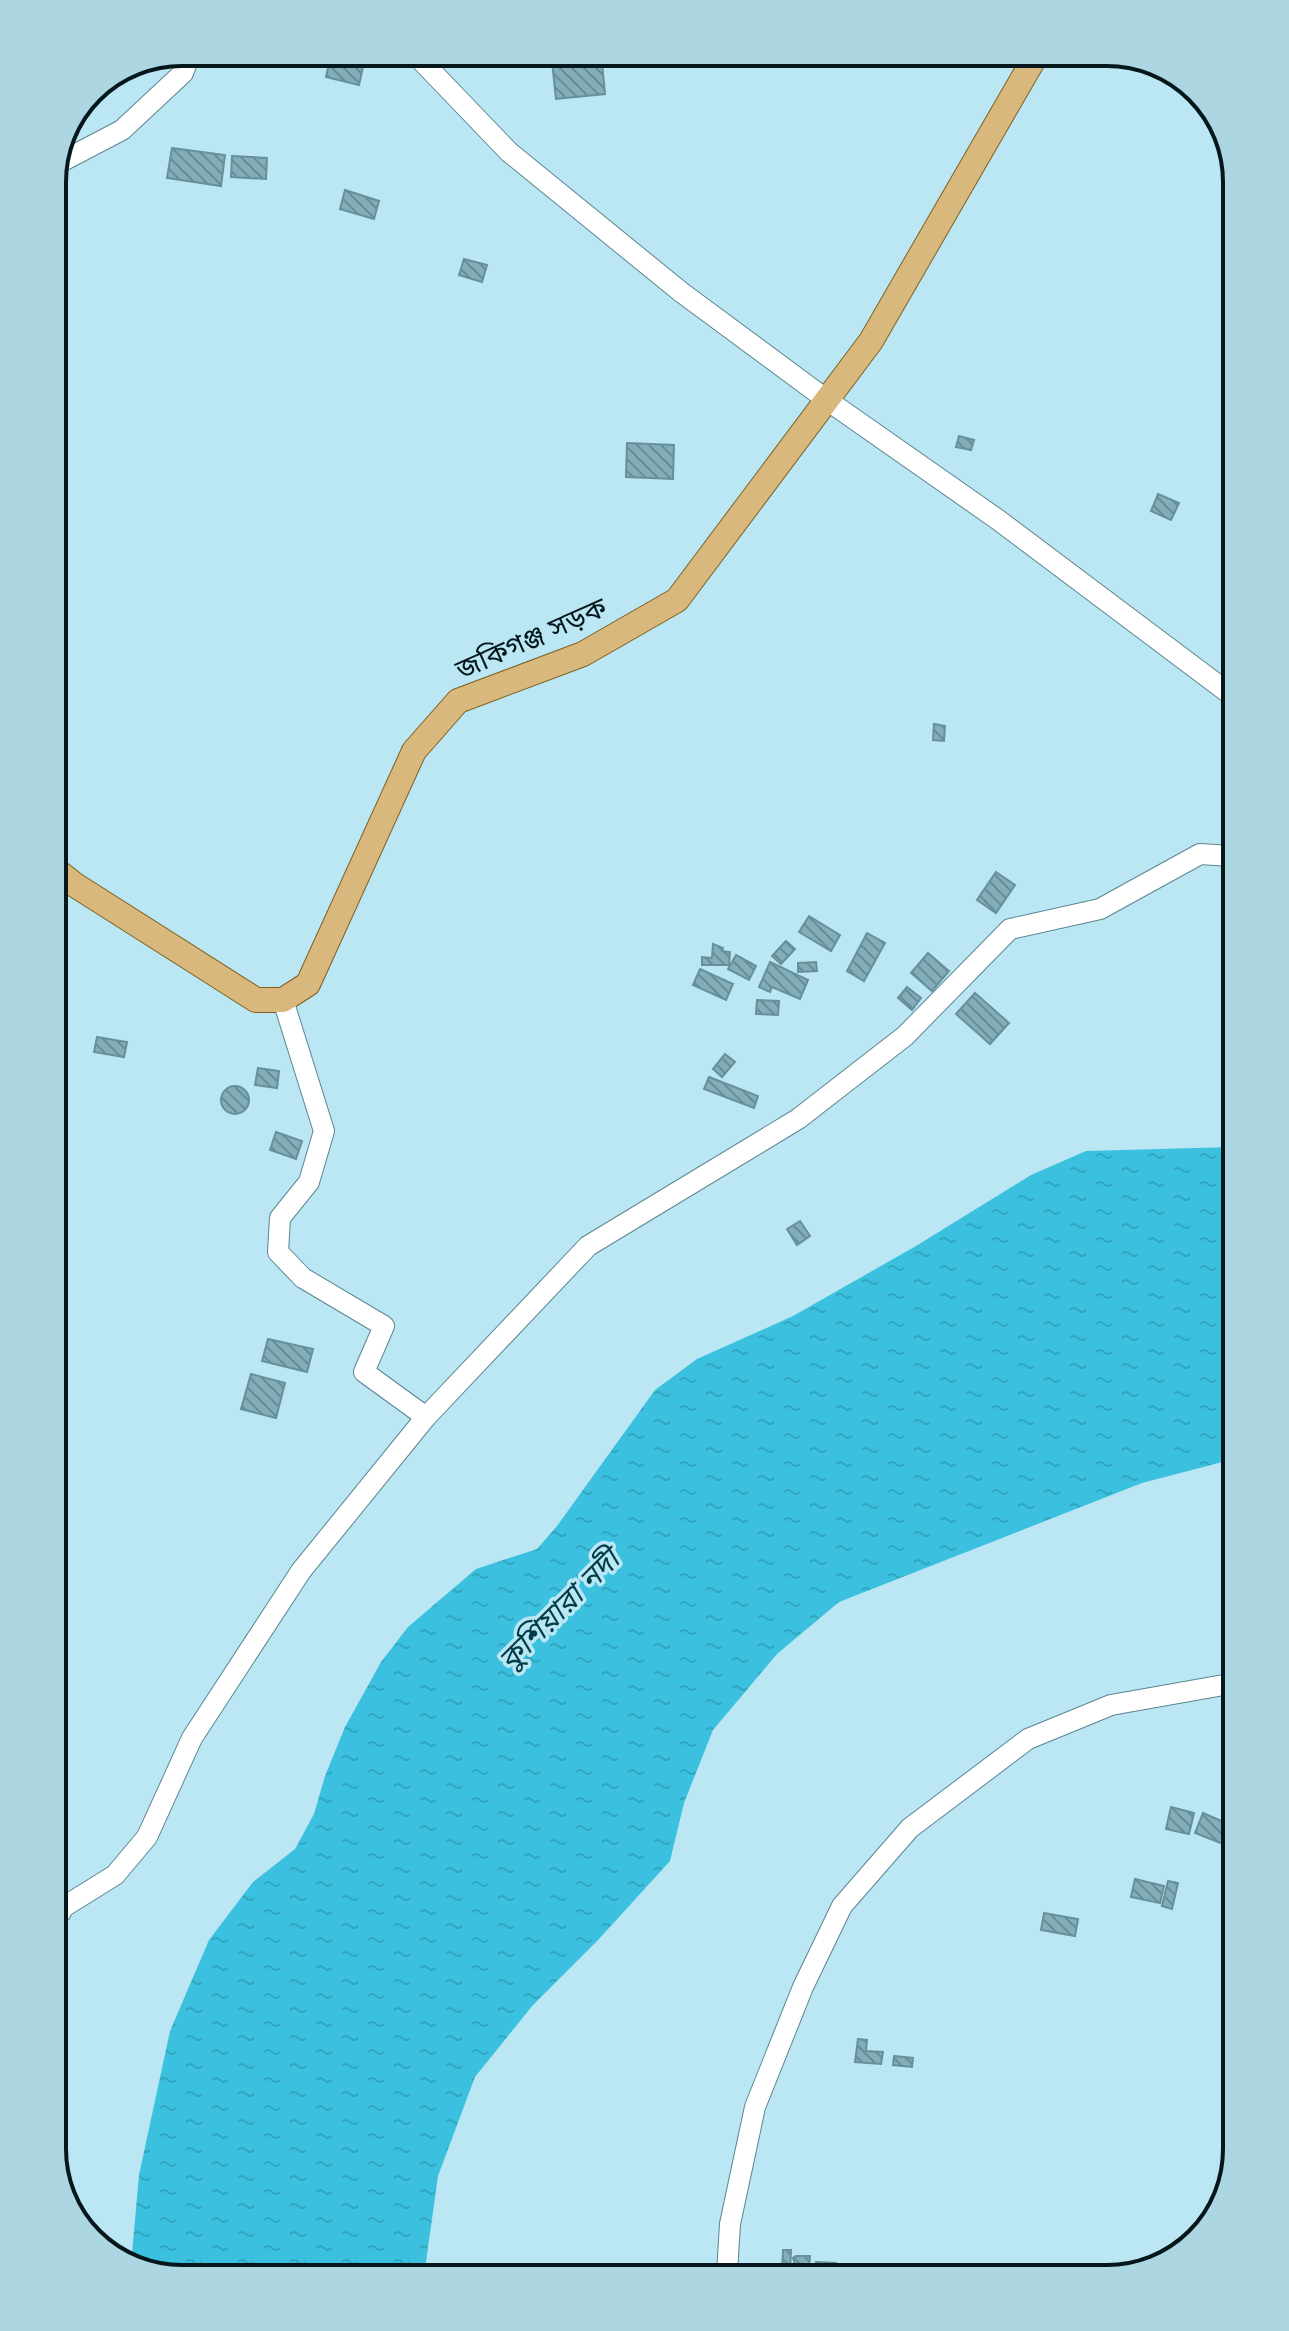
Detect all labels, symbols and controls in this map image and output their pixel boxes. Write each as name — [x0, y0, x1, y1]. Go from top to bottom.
street label: জকিগঞ্জ সড়ক — [450, 590, 612, 686]
water label: কুশিয়ারা নদী — [491, 1539, 630, 1677]

